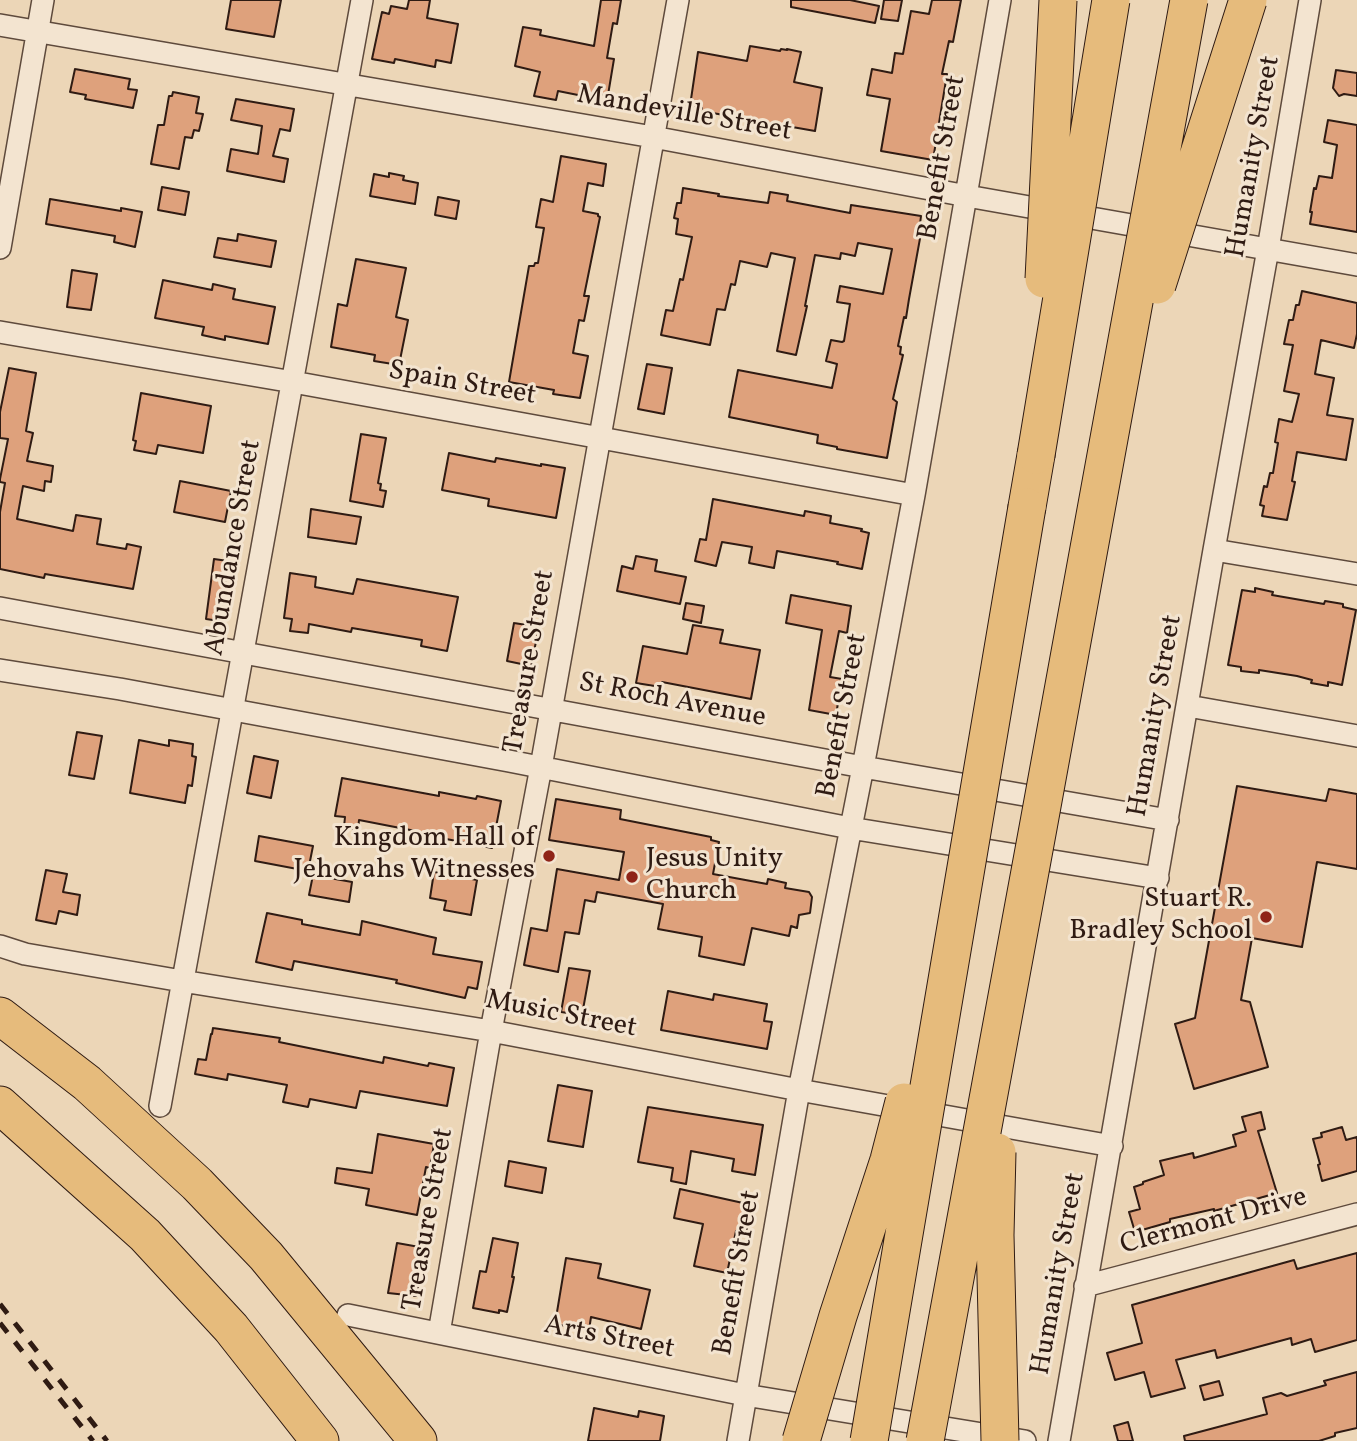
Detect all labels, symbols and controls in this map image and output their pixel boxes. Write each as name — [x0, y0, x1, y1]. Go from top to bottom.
street label: Humanity Street — [1221, 53, 1289, 261]
street label: Benefit Street — [913, 73, 975, 243]
street label: Mandeville Street — [574, 80, 794, 150]
street label: Spain Street — [385, 355, 539, 415]
street label: Abundance Street — [199, 437, 271, 659]
street label: Treasure Street — [498, 568, 564, 756]
street label: Humanity Street — [1123, 612, 1191, 820]
street label: Benefit Street — [812, 631, 876, 801]
street label: St Roch Avenue — [576, 667, 768, 737]
place label: Kingdom Hall of Jehovahs Witnesses — [294, 823, 535, 889]
place label: Jesus Unity Church — [646, 844, 783, 910]
marker: Kingdom Hall of Jehovahs Witnesses — [541, 848, 557, 864]
marker: Jesus Unity Church — [624, 869, 640, 885]
place label: Stuart R. Bradley School — [1069, 884, 1252, 950]
marker: Stuart R. Bradley School — [1258, 909, 1274, 925]
street label: Music Street — [483, 985, 639, 1047]
street label: Treasure Street — [397, 1126, 463, 1314]
street label: Humanity Street — [1026, 1170, 1094, 1378]
street label: Clermont Drive — [1117, 1182, 1311, 1264]
street label: Benefit Street — [708, 1188, 770, 1358]
street label: Arts Street — [541, 1310, 677, 1368]

